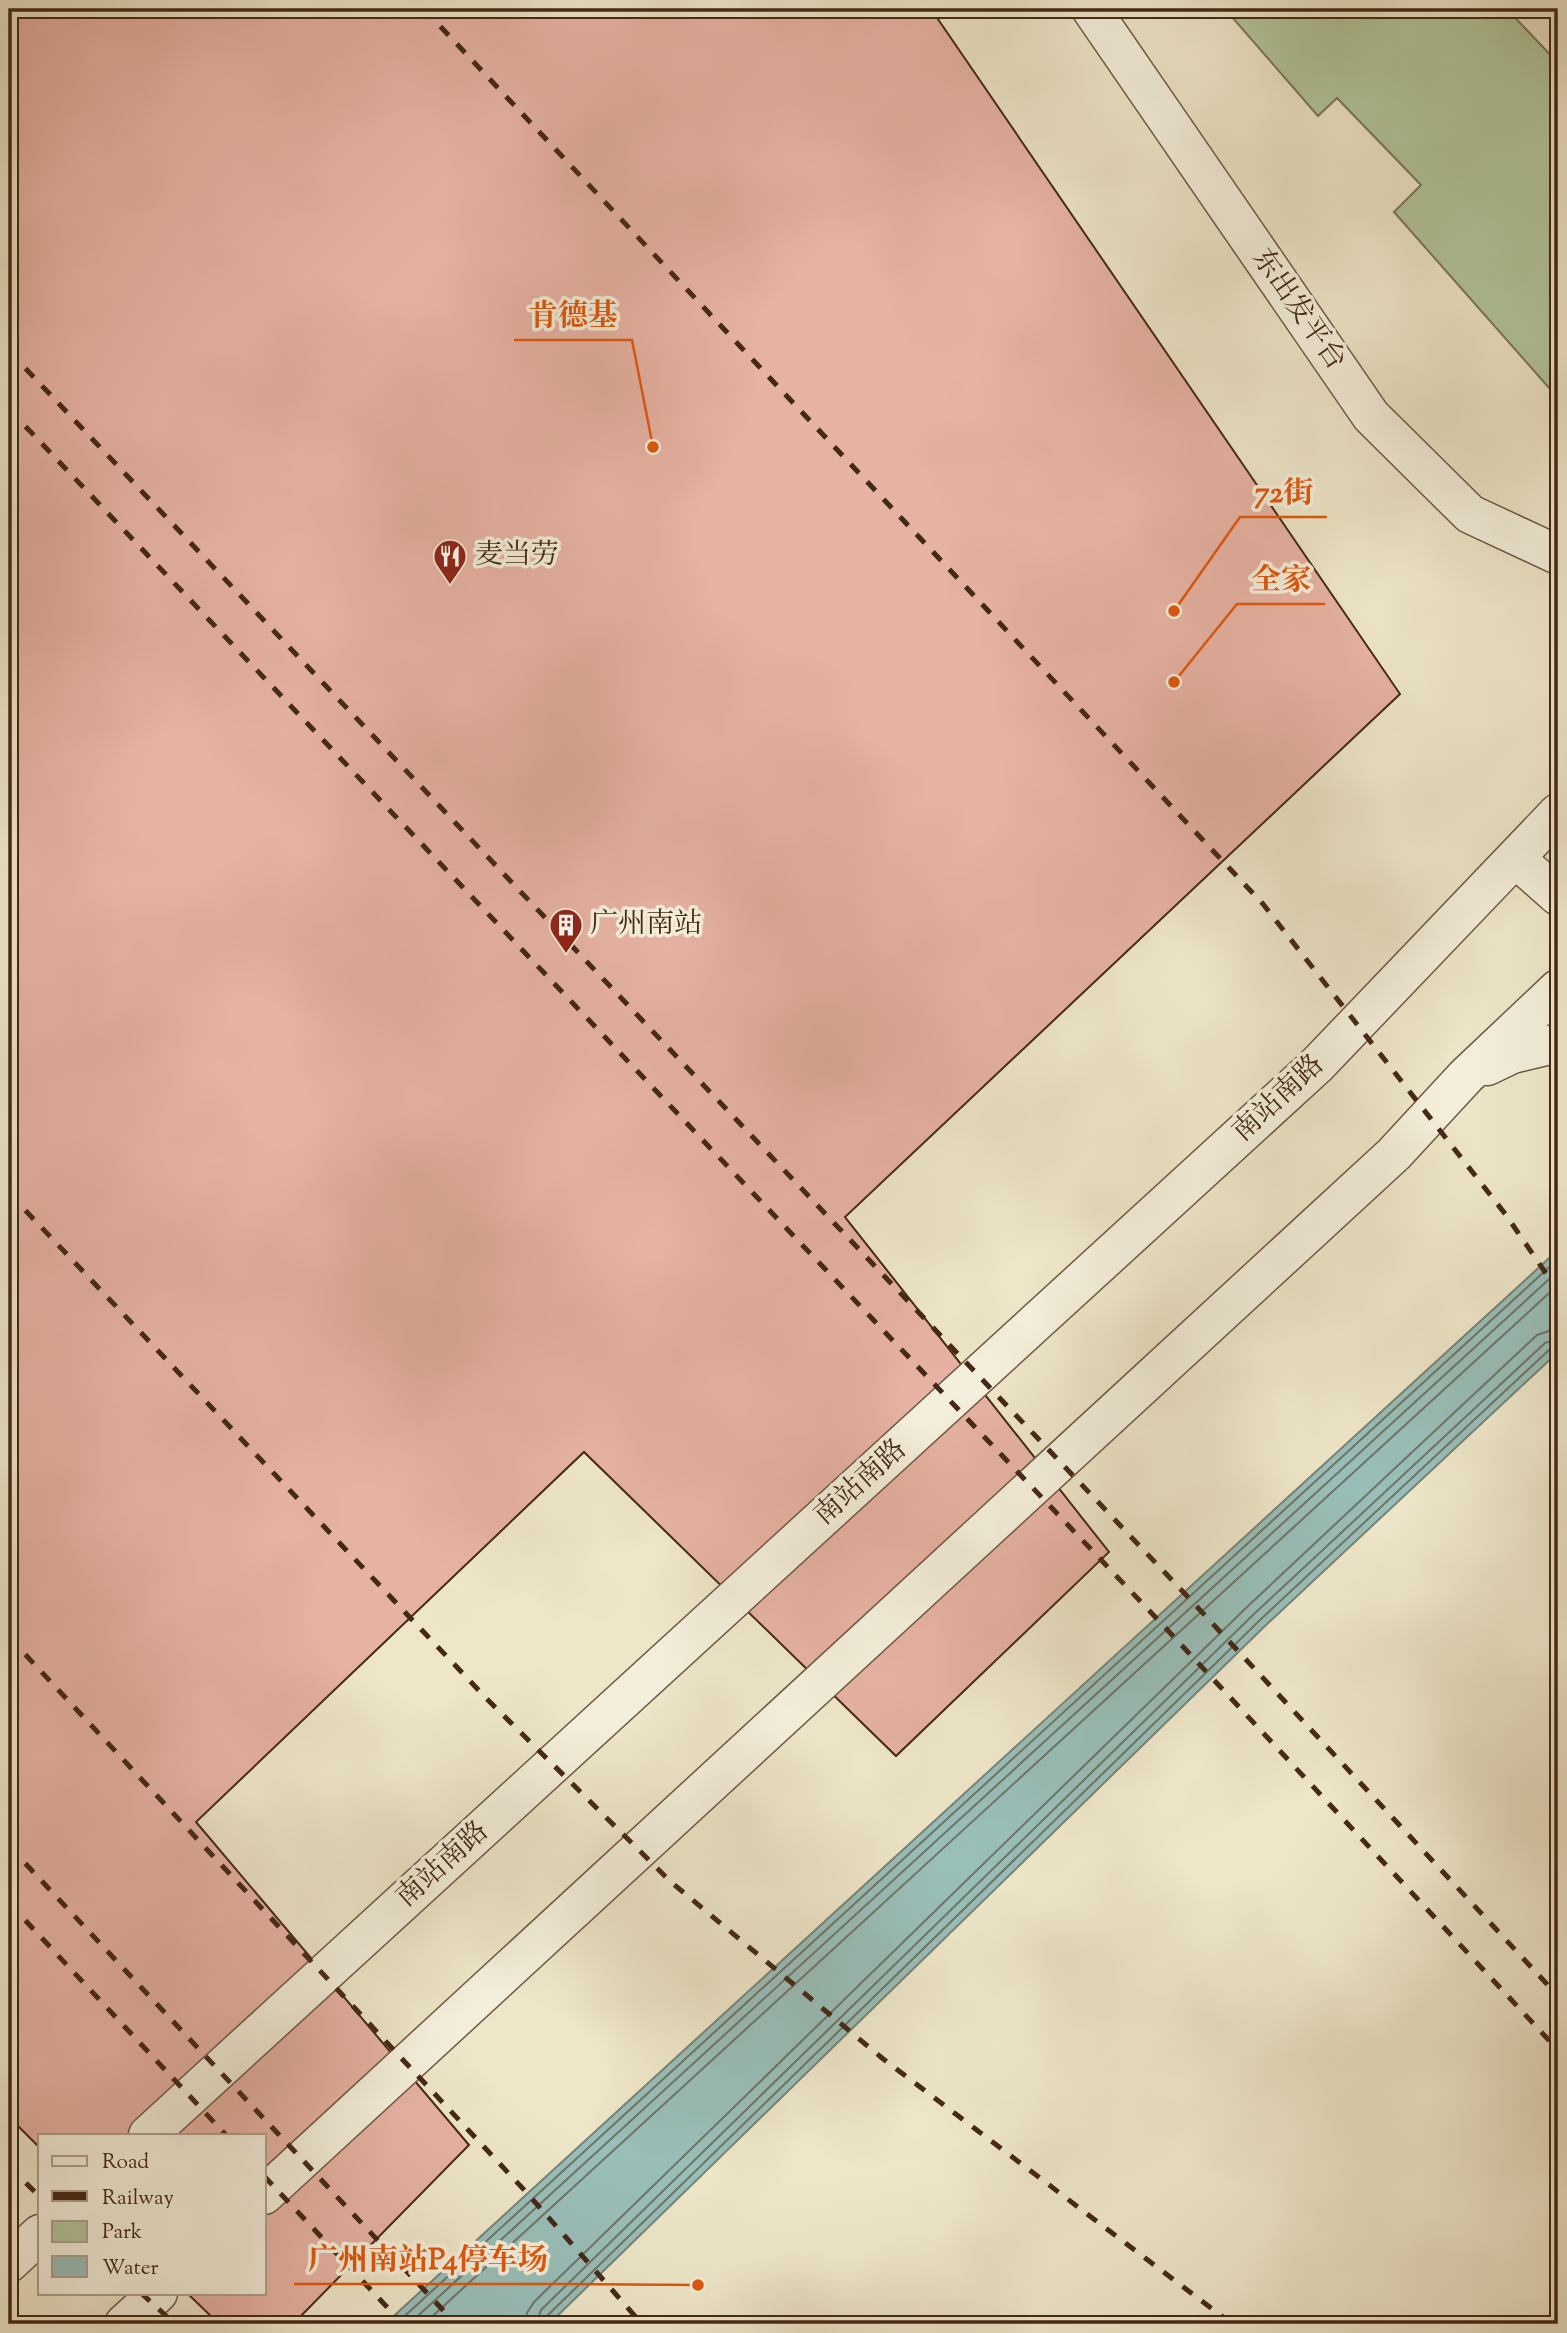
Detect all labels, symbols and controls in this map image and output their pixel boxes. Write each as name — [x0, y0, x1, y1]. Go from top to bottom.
street label: 东出发平台 — [1241, 241, 1355, 379]
callout: 肯德基 — [514, 289, 632, 340]
text: 肯德基 — [528, 296, 618, 339]
callout: 72街 — [1240, 466, 1327, 517]
text: 72街 — [1255, 473, 1313, 516]
place label: 麦当劳 — [475, 536, 559, 576]
restaurant icon: 麦当劳 — [431, 537, 469, 586]
callout: 全家 — [1237, 553, 1325, 604]
text: 全家 — [1251, 560, 1311, 603]
place label: 广州南站 — [590, 905, 702, 945]
building icon: 广州南站 — [547, 906, 585, 955]
street label: 南站南路 — [1224, 1046, 1334, 1152]
street label: 南站南路 — [806, 1431, 916, 1535]
street label: 南站南路 — [388, 1813, 498, 1917]
legend — [38, 2134, 266, 2294]
text: Road — [102, 2148, 149, 2178]
text: Railway — [102, 2184, 174, 2214]
text: Park — [102, 2218, 143, 2248]
callout: 广州南站P4停车场 — [294, 2233, 562, 2284]
text: 广州南站P4停车场 — [308, 2240, 548, 2283]
text: Water — [102, 2254, 159, 2284]

